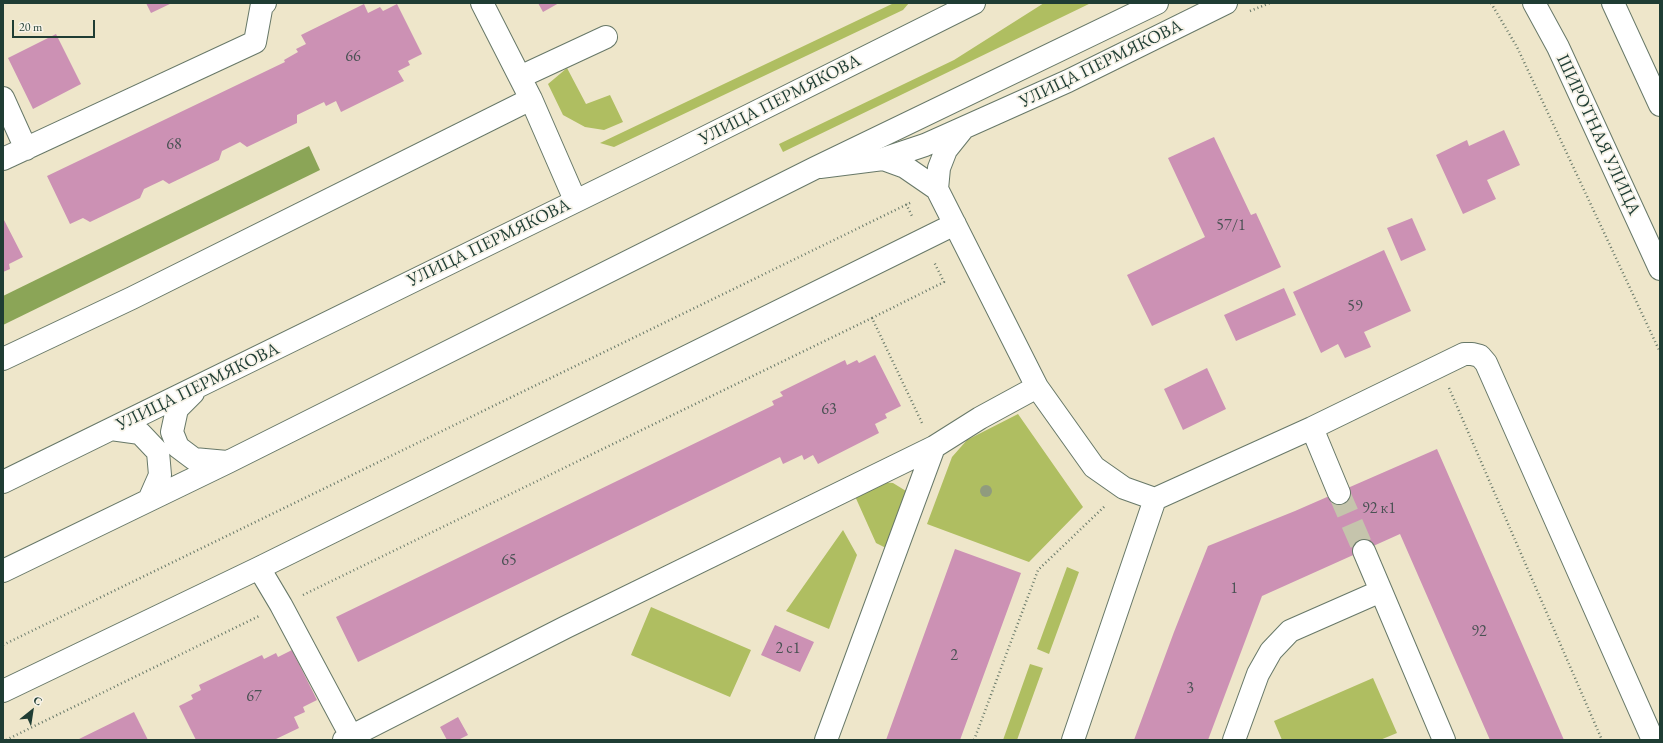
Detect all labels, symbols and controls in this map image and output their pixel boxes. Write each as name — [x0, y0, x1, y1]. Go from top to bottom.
scale bar — [14, 12, 97, 38]
street label: УЛИЦА ПЕРМЯКОВА — [1016, 15, 1186, 113]
text: 20 m — [19, 19, 42, 35]
house number: 66 — [345, 47, 361, 67]
street label: УЛИЦА ПЕРМЯКОВА — [696, 50, 864, 150]
street label: ШИРОТНАЯ УЛИЦА — [1551, 51, 1645, 219]
house number: 68 — [166, 135, 182, 155]
street label: УЛИЦА ПЕРМЯКОВА — [404, 194, 574, 292]
house number: 57/1 — [1216, 216, 1246, 236]
house number: 59 — [1347, 297, 1363, 317]
street label: УЛИЦА ПЕРМЯКОВА — [113, 338, 283, 436]
house number: 63 — [821, 400, 837, 420]
house number: 92 к1 — [1362, 499, 1396, 519]
house number: 65 — [501, 551, 517, 571]
house number: 1 — [1230, 579, 1238, 599]
house number: 92 — [1471, 622, 1487, 642]
house number: 2 с1 — [775, 639, 801, 659]
house number: 2 — [950, 646, 958, 666]
house number: 3 — [1186, 679, 1194, 699]
house number: 67 — [246, 687, 262, 707]
north arrow — [12, 691, 52, 731]
text: С — [31, 693, 45, 709]

